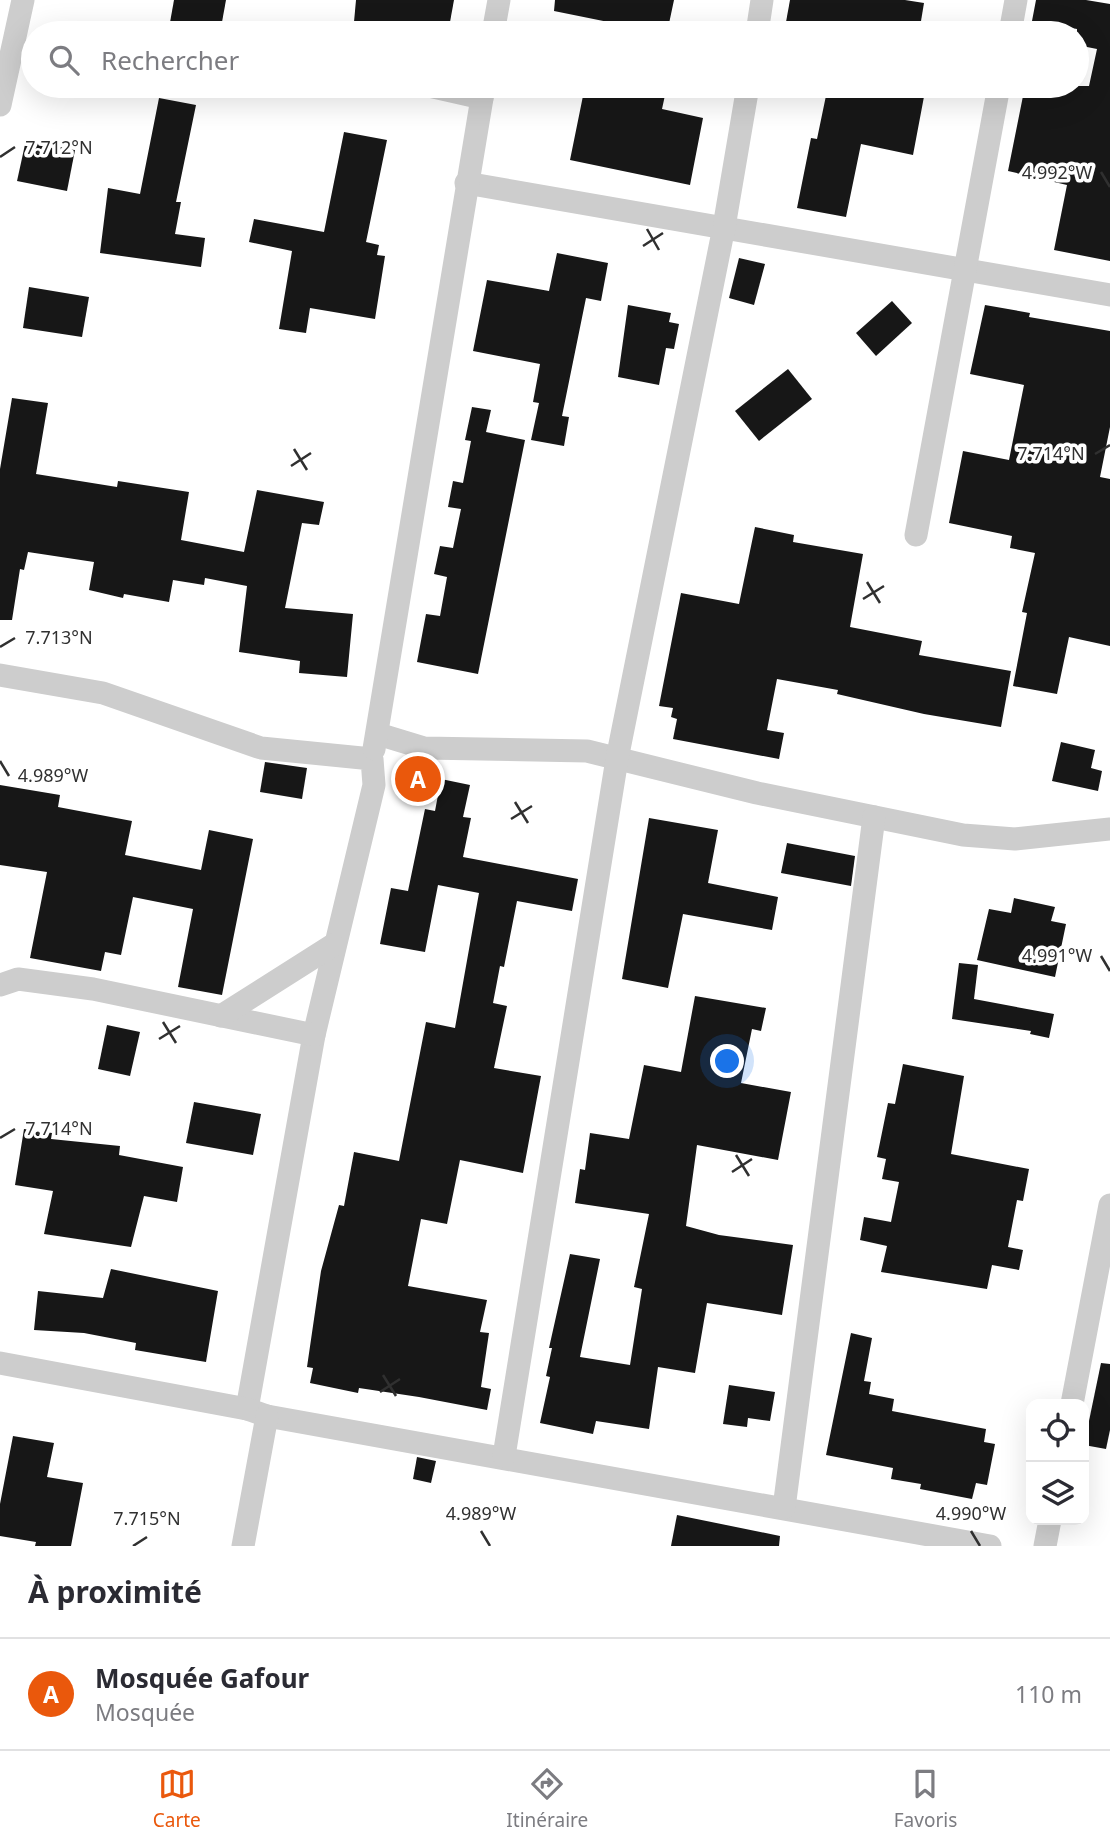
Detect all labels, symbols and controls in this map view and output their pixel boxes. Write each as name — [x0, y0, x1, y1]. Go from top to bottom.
search box — [21, 21, 1089, 98]
icon: search — [45, 41, 83, 79]
text: Rechercher — [101, 42, 239, 78]
text: 7.712°N — [25, 135, 93, 159]
text: 4.992°W — [1022, 160, 1092, 184]
text: 7.714°N — [1017, 441, 1085, 465]
text: 7.713°N — [25, 625, 93, 649]
pin: A — [395, 753, 441, 805]
text: 4.989°W — [18, 763, 88, 787]
text: 4.991°W — [1022, 943, 1092, 967]
your location — [710, 1044, 744, 1078]
text: 7.714°N — [25, 1116, 93, 1140]
map controls — [1026, 1399, 1089, 1525]
button: locate — [1026, 1399, 1089, 1462]
button: layers — [1026, 1462, 1089, 1525]
text: 4.989°W — [446, 1501, 516, 1525]
text: 4.990°W — [936, 1501, 1006, 1525]
text: 7.715°N — [113, 1506, 181, 1530]
text: À proximité — [28, 1571, 202, 1612]
text: Mosquée Gafour — [95, 1660, 309, 1696]
text: A — [43, 1678, 59, 1710]
text: 110 m — [1015, 1678, 1082, 1710]
text: Mosquée — [95, 1696, 195, 1728]
tab: Carte — [153, 1765, 201, 1833]
tab: Itinéraire — [506, 1765, 588, 1833]
tab: Favoris — [894, 1765, 957, 1833]

